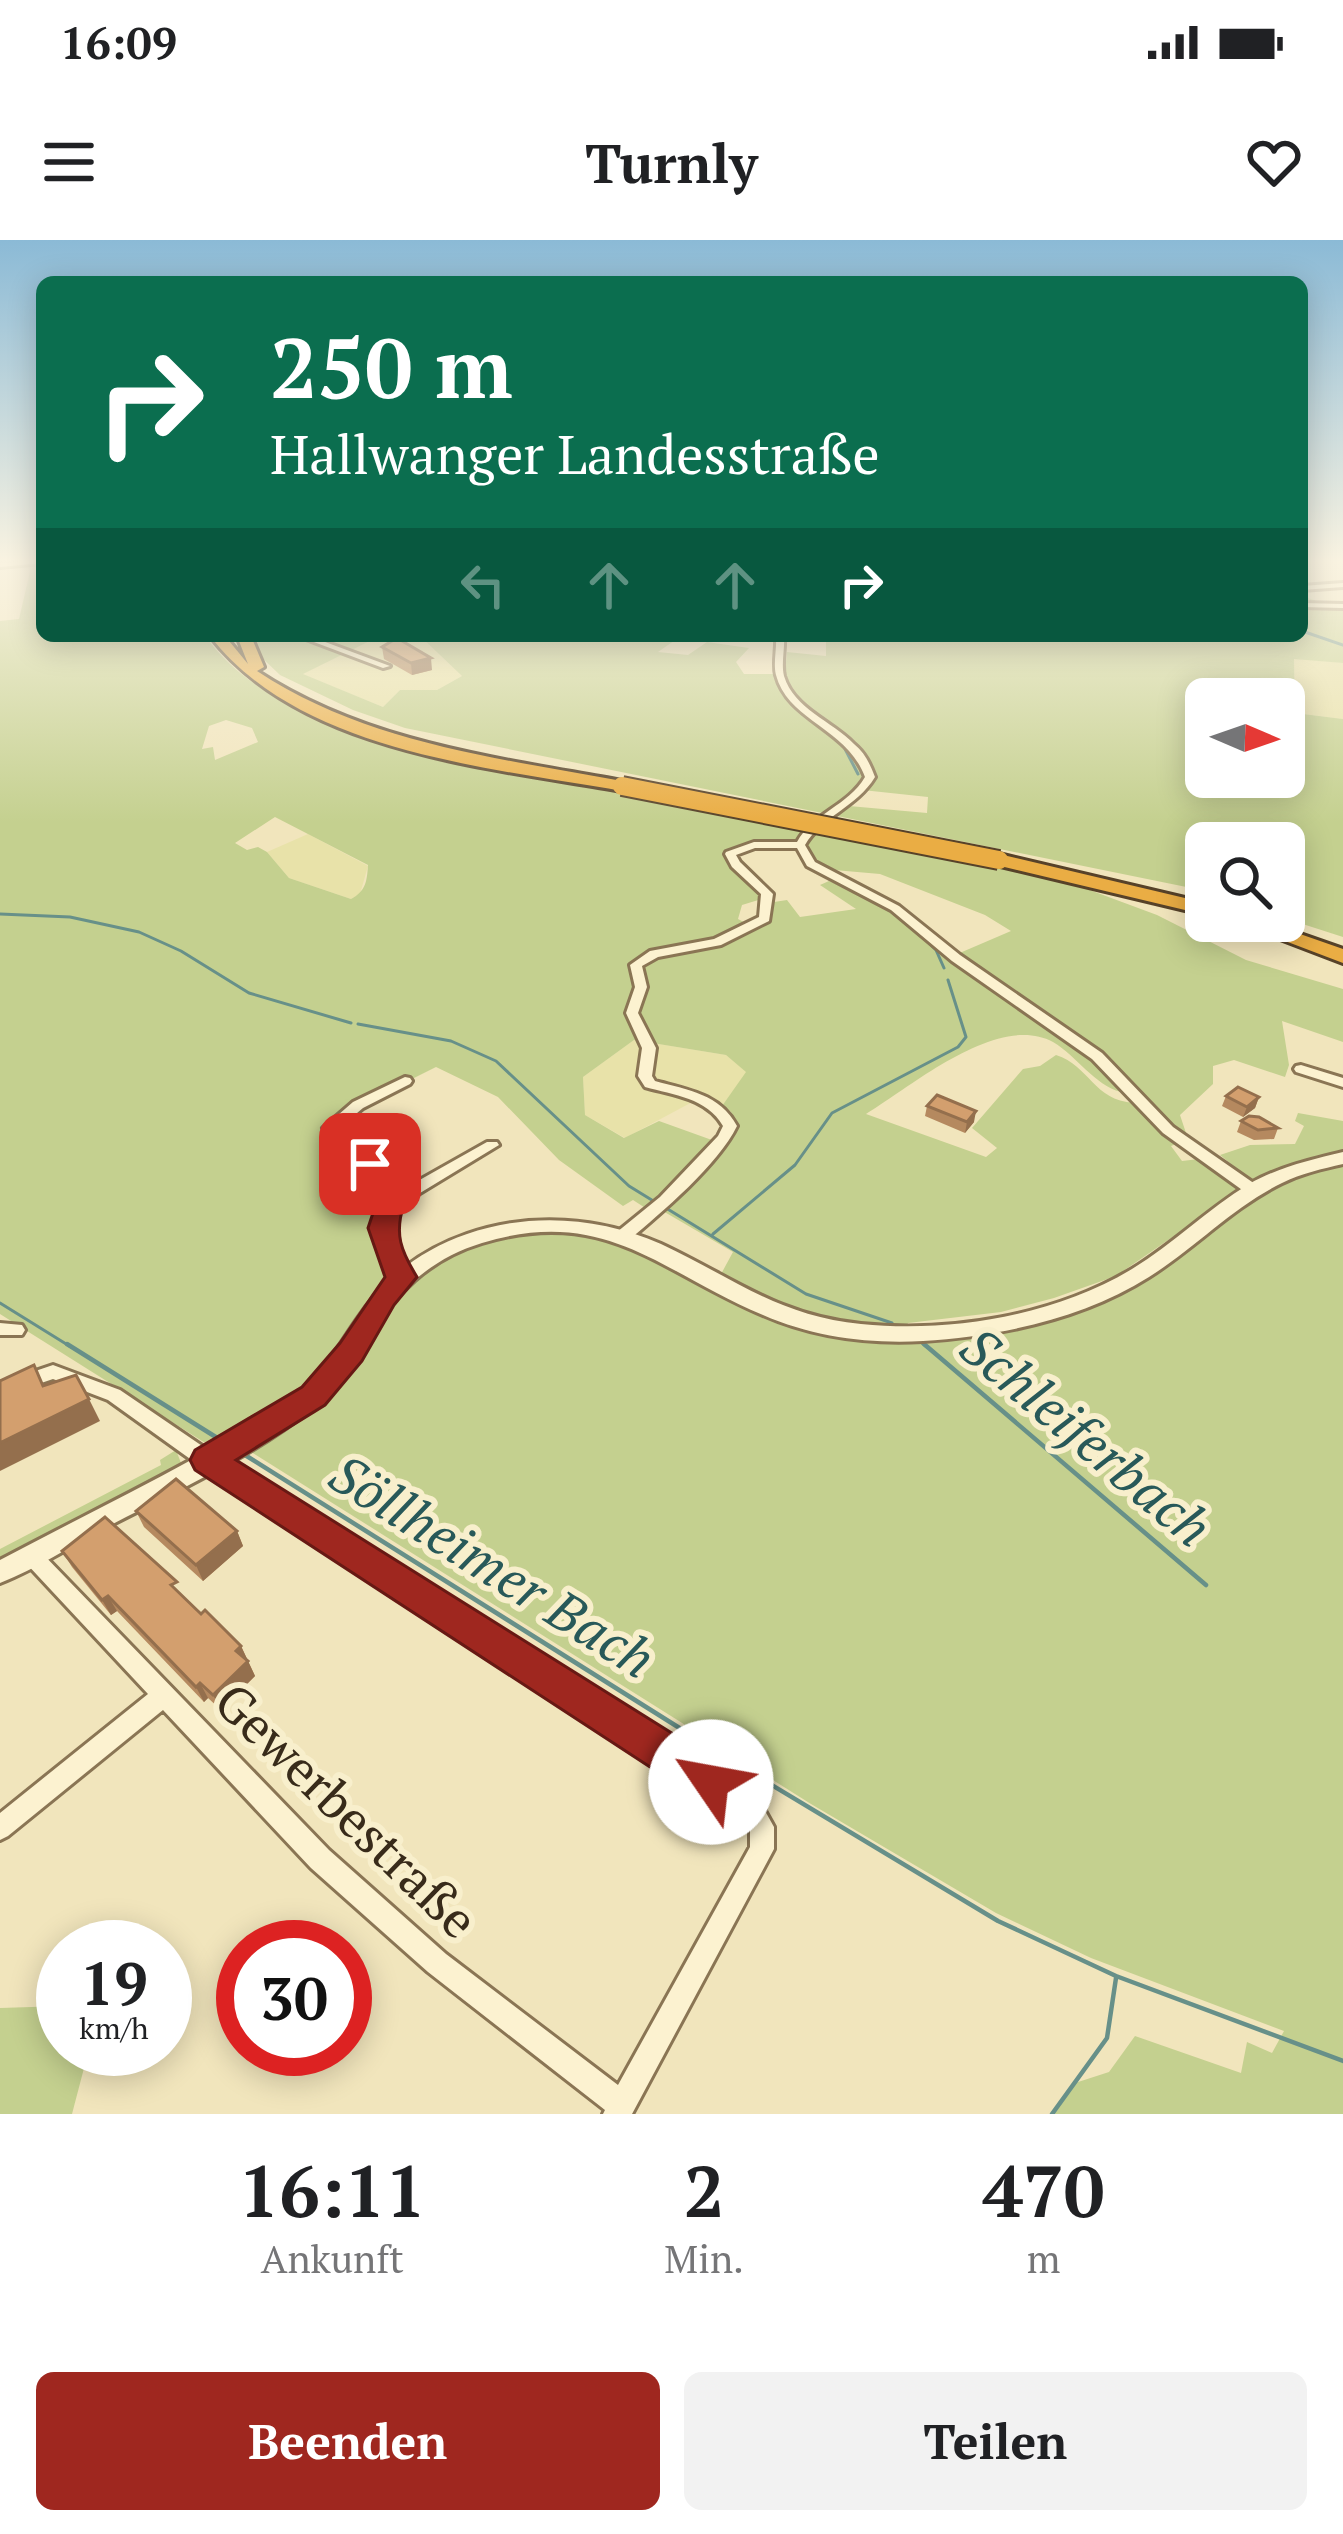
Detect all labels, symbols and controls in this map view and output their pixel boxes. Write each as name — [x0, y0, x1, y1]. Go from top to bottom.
text: 16:09 — [60, 12, 177, 72]
text: Turnly — [585, 127, 758, 198]
icon: menu — [36, 129, 102, 195]
icon: heart — [1241, 129, 1307, 195]
text: 250 m — [270, 311, 513, 422]
icon: right — [72, 324, 228, 480]
text: Hallwanger Landesstraße — [270, 418, 880, 489]
icon: left — [450, 552, 516, 618]
icon: ahead — [576, 552, 642, 618]
icon: ahead — [702, 552, 768, 618]
icon: right — [828, 552, 894, 618]
north arrow — [1185, 678, 1305, 798]
map controls — [1185, 678, 1305, 942]
button: search — [1185, 822, 1305, 942]
pin — [319, 1113, 421, 1215]
icon: arrive — [337, 1131, 403, 1197]
water label: Schleiferbach — [947, 1310, 1227, 1562]
water label: Söllheimer Bach — [317, 1437, 669, 1693]
street label: Gewerbestraße — [201, 1667, 493, 1953]
position arrow — [648, 1719, 774, 1845]
speed limit sign: 30 — [216, 1920, 372, 2076]
text: 19 — [80, 1943, 148, 2022]
text: km/h — [79, 2008, 149, 2048]
text: 16:11 — [238, 2142, 426, 2238]
text: 2 — [684, 2142, 725, 2238]
text: 470 — [982, 2142, 1104, 2238]
text: Ankunft — [261, 2232, 404, 2284]
text: Min. — [664, 2232, 744, 2284]
text: m — [1027, 2232, 1060, 2284]
button: Beenden — [36, 2372, 660, 2510]
button: Teilen — [684, 2372, 1307, 2510]

